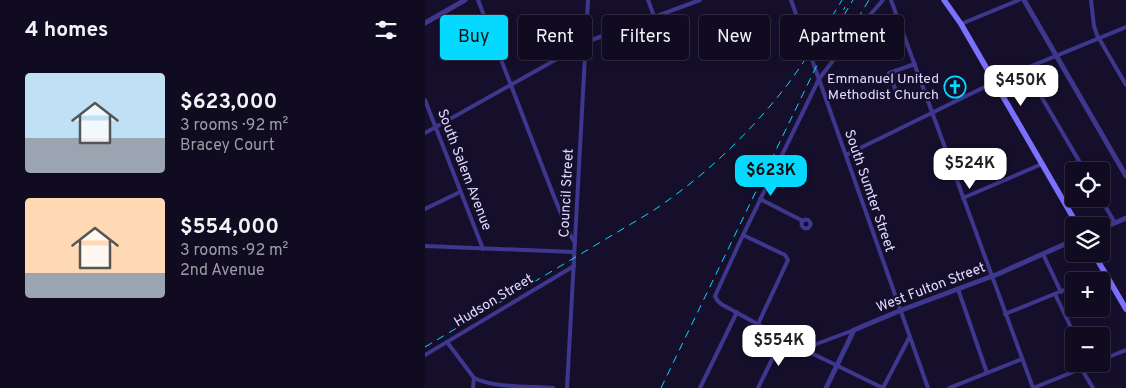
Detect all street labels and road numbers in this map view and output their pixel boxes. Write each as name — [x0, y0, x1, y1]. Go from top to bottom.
street label: South Salem Avenue — [433, 107, 495, 233]
street label: South Sumter Street — [840, 128, 898, 254]
street label: Council Street — [556, 148, 578, 238]
street label: West Fulton Street — [874, 259, 988, 317]
street label: Hudson Street — [451, 271, 537, 331]

